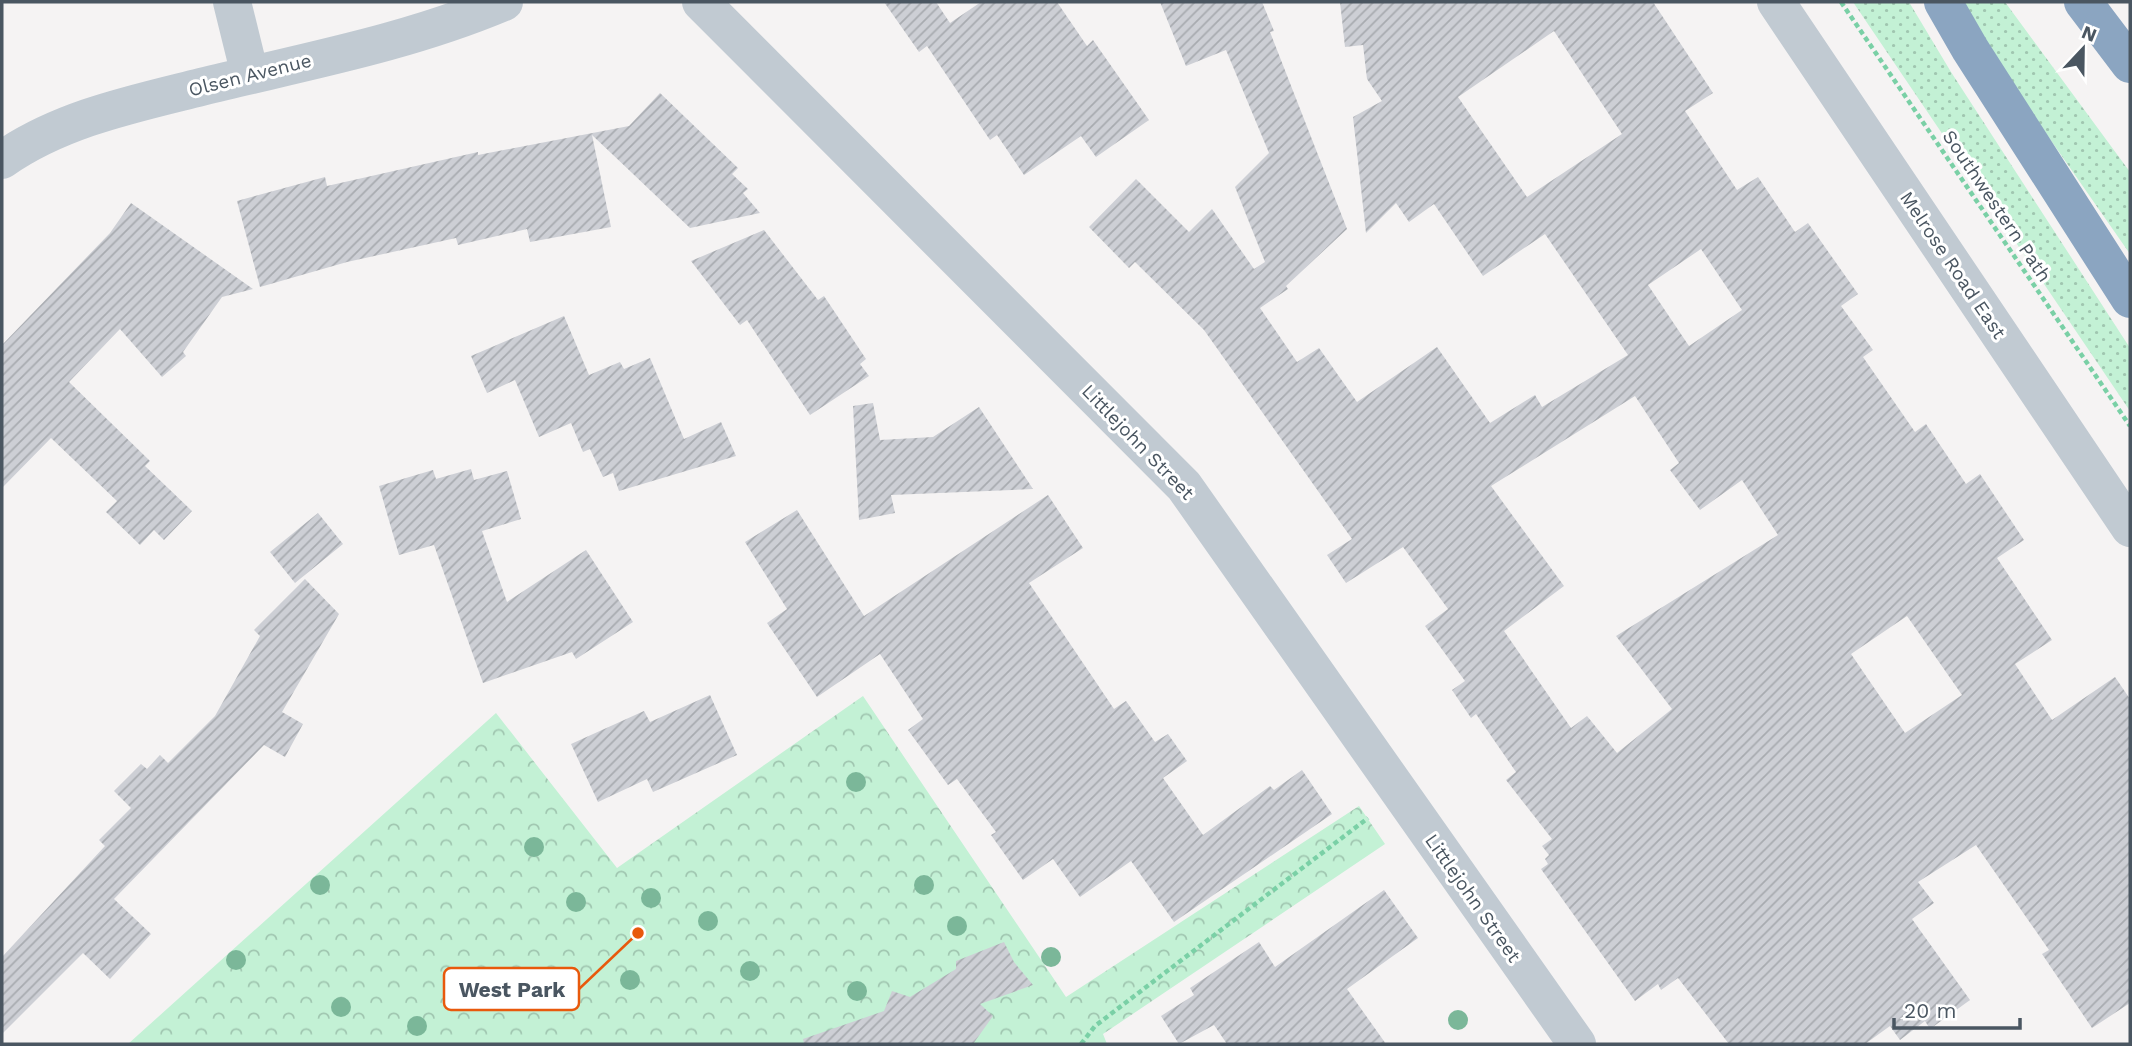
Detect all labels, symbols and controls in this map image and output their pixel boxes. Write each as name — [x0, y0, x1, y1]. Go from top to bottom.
north arrow — [2048, 14, 2118, 84]
text: N — [2078, 20, 2100, 47]
street label: Olsen Avenue — [186, 49, 314, 101]
street label: Southwestern Path — [1938, 126, 2056, 286]
street label: Melrose Road East — [1895, 187, 2011, 343]
street label: Littlejohn Street — [1077, 380, 1199, 505]
street label: Littlejohn Street — [1420, 829, 1526, 967]
callout: West Park — [444, 968, 579, 1010]
text: West Park — [459, 977, 566, 1002]
scale bar — [1894, 986, 2020, 1030]
text: 20 m — [1904, 998, 1956, 1023]

